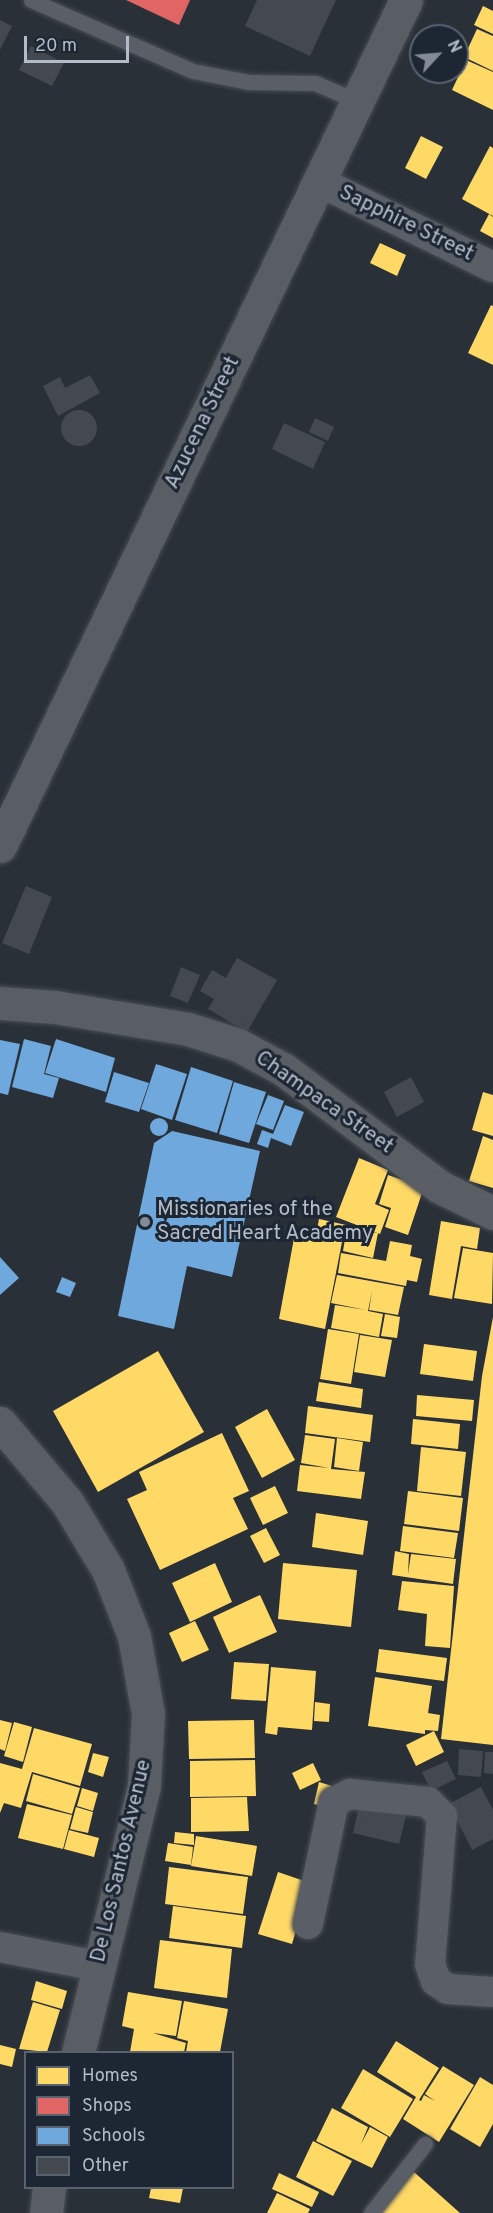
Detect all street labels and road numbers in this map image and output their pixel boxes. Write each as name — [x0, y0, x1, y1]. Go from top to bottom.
street label: Sapphire Street — [335, 181, 477, 267]
street label: Azucena Street — [160, 353, 246, 493]
street label: Champaca Street — [250, 1046, 398, 1160]
street label: De Los Santos Avenue — [86, 1757, 158, 1965]

